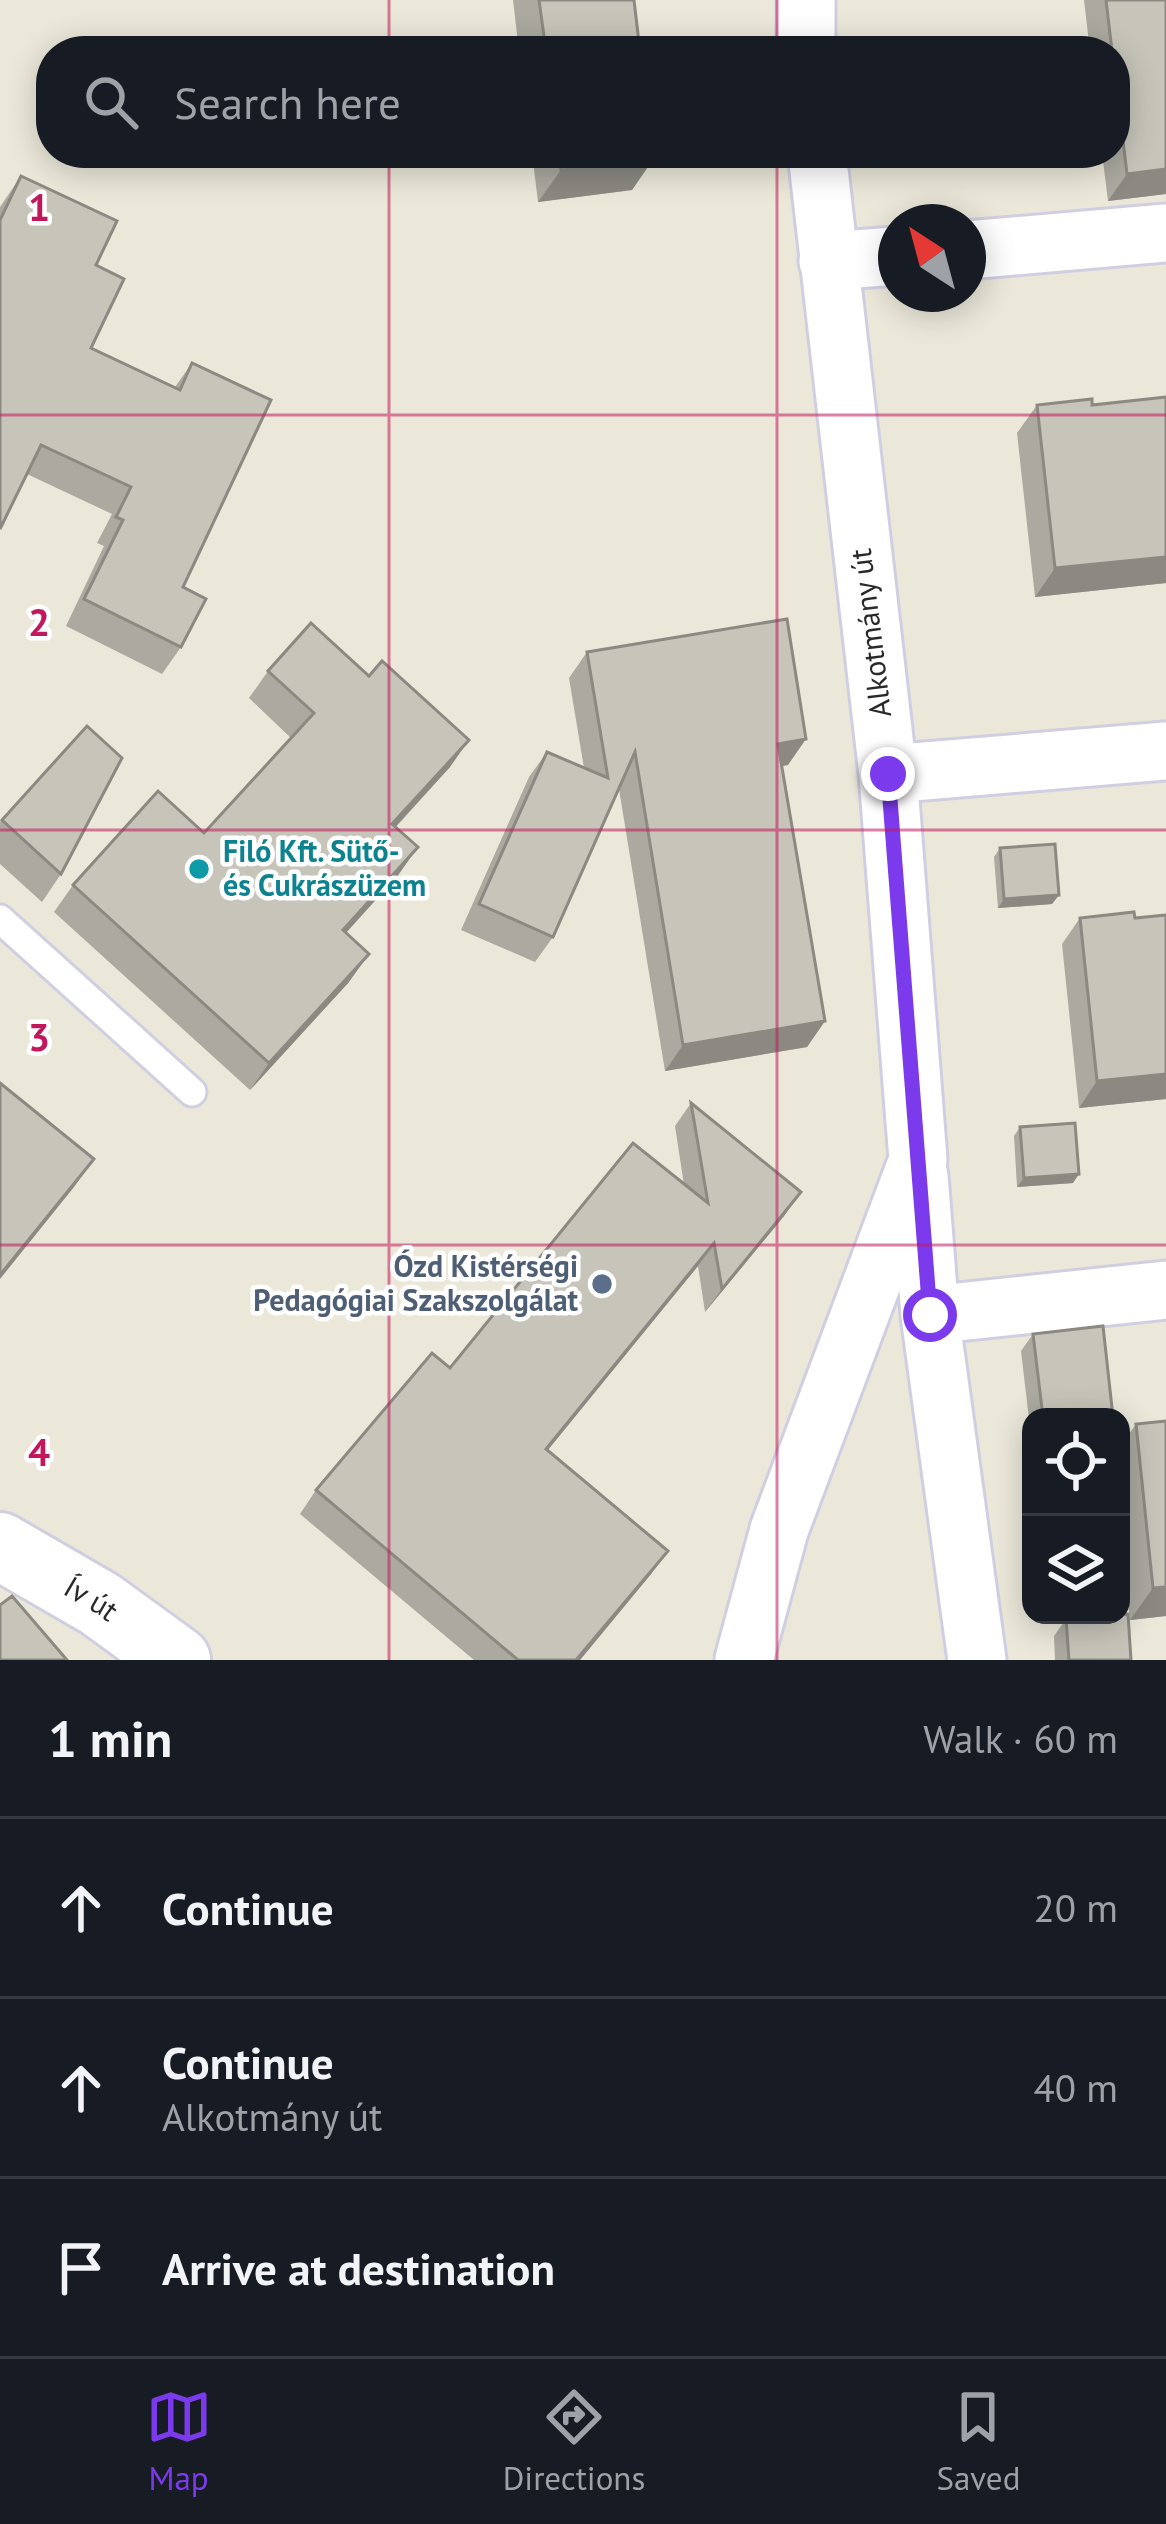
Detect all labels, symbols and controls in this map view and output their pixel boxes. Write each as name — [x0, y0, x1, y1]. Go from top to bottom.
search box — [36, 36, 1130, 168]
icon: search — [78, 69, 144, 135]
text: Search here — [174, 73, 401, 131]
text: 1 — [28, 181, 50, 232]
north arrow — [878, 204, 986, 312]
street label: Alkotmány út — [840, 547, 899, 720]
text: 2 — [28, 596, 50, 647]
route end — [861, 747, 915, 801]
place label: Filó Kft. Sütő- és Cukrászüzem — [223, 831, 426, 904]
marker: Filó Kft. Sütő- és Cukrászüzem — [186, 856, 212, 882]
text: 3 — [28, 1011, 50, 1062]
place label: Ózd Kistérségi Pedagógiai Szakszolgálat — [253, 1246, 579, 1319]
marker: Ózd Kistérségi Pedagógiai Szakszolgálat — [589, 1271, 615, 1297]
route start — [903, 1288, 957, 1342]
map controls — [1022, 1408, 1130, 1624]
button: locate — [1022, 1408, 1130, 1516]
text: 4 — [28, 1426, 50, 1477]
button: layers — [1022, 1516, 1130, 1624]
street label: Ív út — [57, 1566, 127, 1629]
text: 1 min — [48, 1705, 172, 1771]
text: Walk · 60 m — [923, 1713, 1118, 1764]
icon: ahead — [48, 1875, 114, 1941]
text: Continue — [162, 1879, 334, 1937]
text: 20 m — [1033, 1882, 1118, 1933]
text: Continue — [162, 2033, 334, 2091]
icon: ahead — [48, 2055, 114, 2121]
text: 40 m — [1033, 2062, 1118, 2113]
text: Alkotmány út — [162, 2091, 382, 2142]
icon: arrive — [48, 2235, 114, 2301]
text: Arrive at destination — [162, 2239, 555, 2297]
tab: Map — [146, 2384, 212, 2499]
tab: Directions — [503, 2384, 645, 2499]
tab: Saved — [936, 2384, 1020, 2499]

